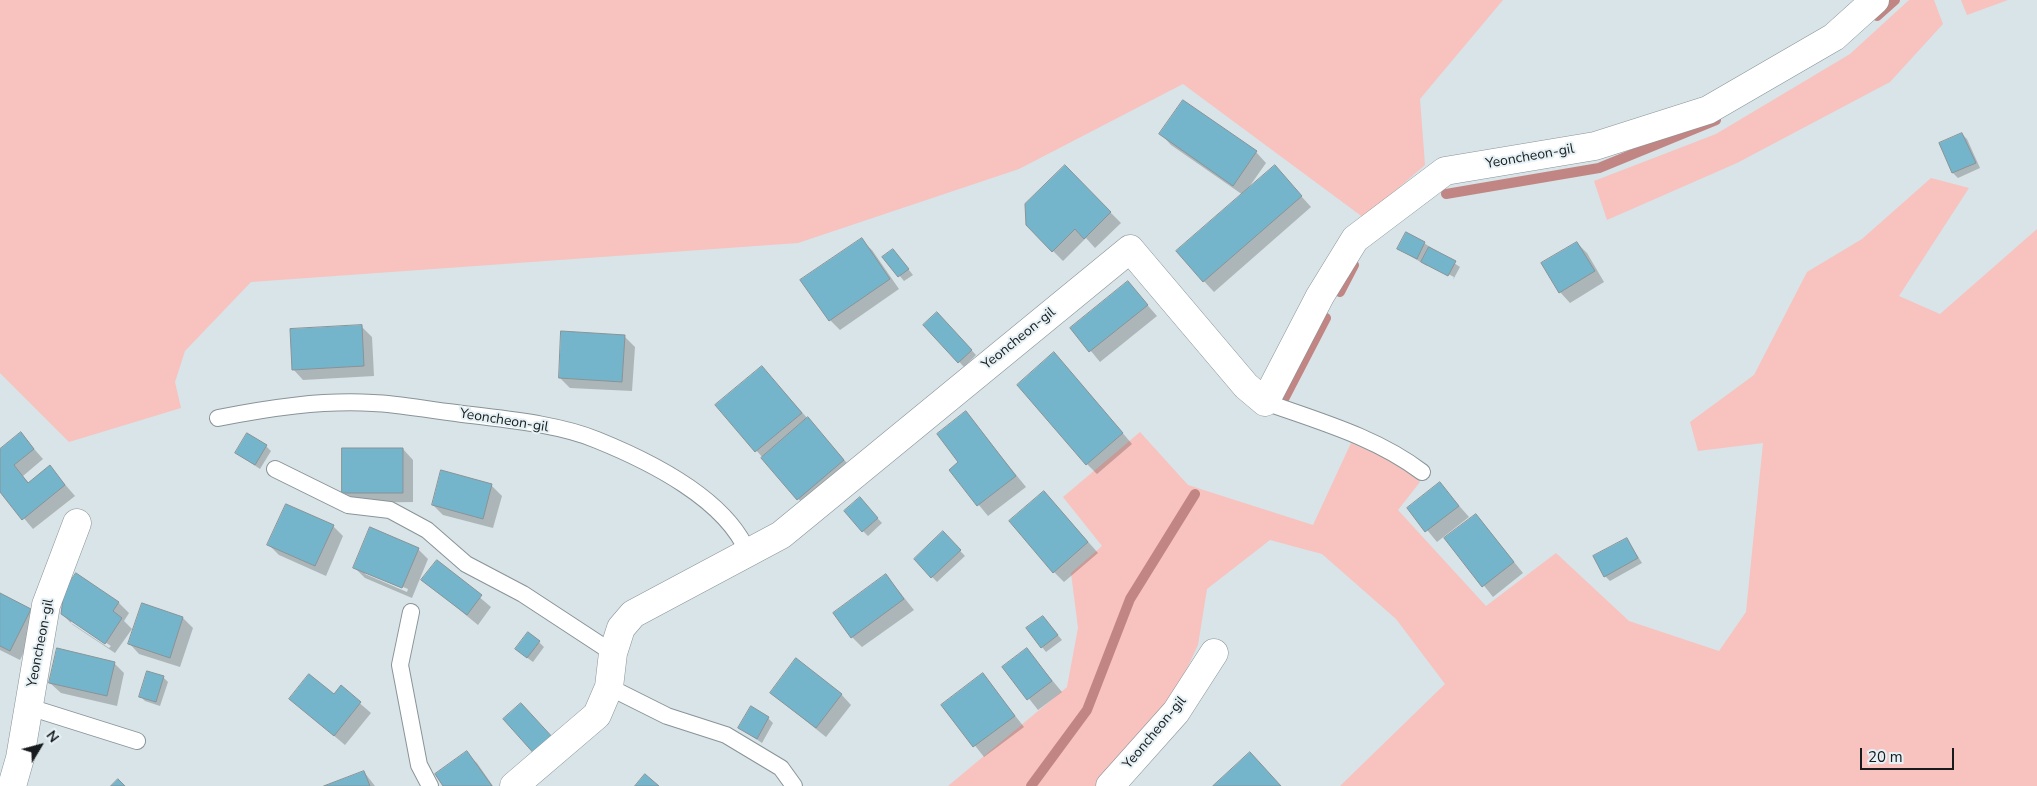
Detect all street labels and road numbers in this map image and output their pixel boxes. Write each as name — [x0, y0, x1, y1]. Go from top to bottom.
street label: Yeoncheon-gil — [1484, 141, 1576, 173]
street label: Yeoncheon-gil — [979, 304, 1059, 374]
street label: Yeoncheon-gil — [458, 406, 550, 436]
street label: Yeoncheon-gil — [24, 597, 58, 689]
street label: Yeoncheon-gil — [1120, 693, 1190, 773]

